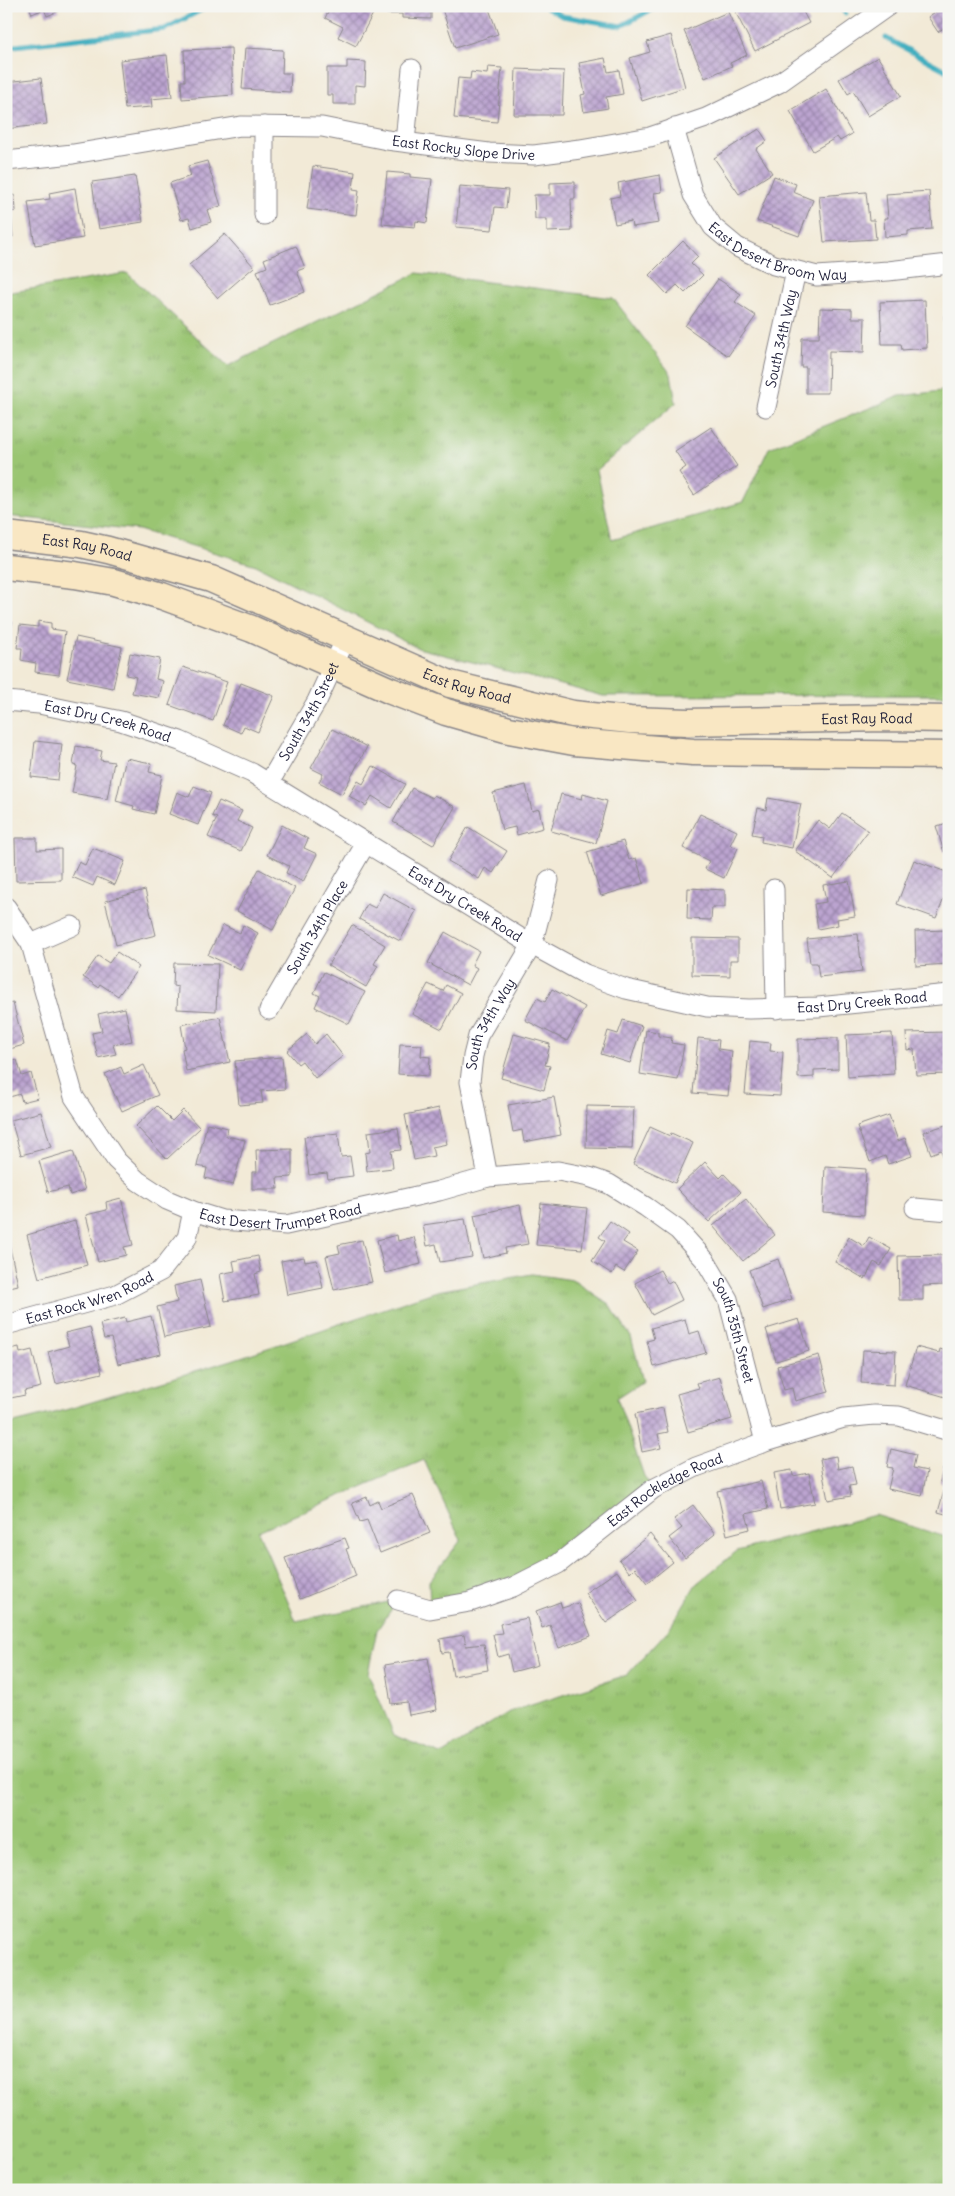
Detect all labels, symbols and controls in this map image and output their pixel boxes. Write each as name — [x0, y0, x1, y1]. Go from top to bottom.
street label: East Rocky Slope Drive — [391, 132, 535, 164]
street label: East Desert Broom Way — [705, 218, 847, 285]
street label: South 34th Way — [761, 288, 801, 390]
street label: East Ray Road — [41, 530, 134, 565]
street label: South 34th Street — [275, 659, 343, 764]
street label: East Ray Road — [420, 664, 513, 708]
street label: East Dry Creek Road — [43, 696, 173, 746]
street label: East Ray Road — [821, 709, 913, 728]
street label: East Dry Creek Road — [405, 862, 525, 946]
street label: South 34th Place — [283, 877, 352, 977]
street label: South 34th Way — [462, 975, 519, 1071]
street label: East Dry Creek Road — [797, 987, 928, 1017]
street label: East Desert Trumpet Road — [197, 1199, 363, 1234]
street label: East Rock Wren Road — [24, 1268, 156, 1328]
street label: South 35th Street — [708, 1274, 758, 1385]
street label: East Rockledge Road — [604, 1449, 725, 1531]

